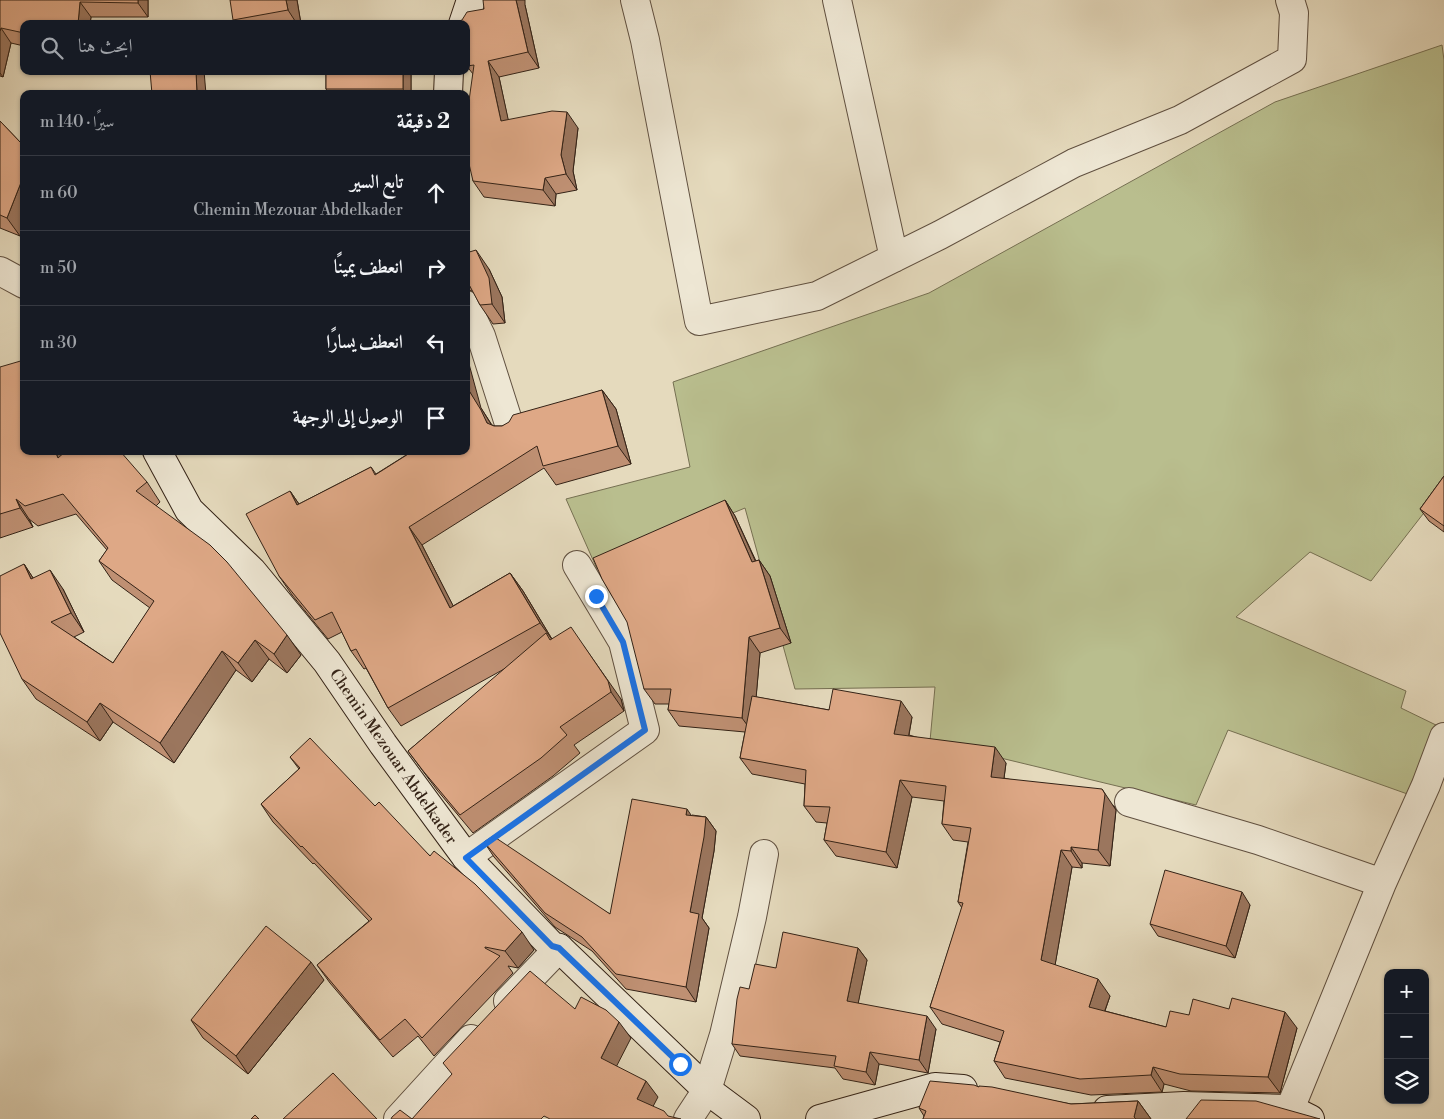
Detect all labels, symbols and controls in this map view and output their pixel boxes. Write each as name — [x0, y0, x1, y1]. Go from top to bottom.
search box — [20, 20, 470, 75]
icon: search — [38, 34, 66, 62]
text: ابحث هنا — [78, 34, 133, 58]
text: 2 دقيقة — [397, 109, 450, 135]
text: سيرًا · 140 m — [40, 112, 114, 132]
text: تابع السير — [350, 170, 403, 194]
icon: ahead — [422, 179, 450, 207]
text: 60 m — [40, 183, 78, 203]
text: Chemin Mezouar Abdelkader — [193, 200, 403, 220]
icon: right — [422, 254, 450, 282]
text: انعطف يمينًا — [334, 255, 403, 279]
text: 50 m — [40, 258, 77, 278]
icon: left — [422, 329, 450, 357]
text: انعطف يسارًا — [326, 330, 403, 354]
text: 30 m — [40, 333, 77, 353]
icon: arrive — [422, 404, 450, 432]
text: الوصول إلى الوجهة — [293, 405, 403, 429]
route end — [585, 585, 608, 608]
street label: Chemin Mezouar Abdelkader — [325, 665, 462, 848]
map controls — [1384, 969, 1429, 1104]
button: + — [1384, 969, 1429, 1014]
button: − — [1384, 1014, 1429, 1059]
route start — [669, 1053, 692, 1076]
button: layers — [1384, 1059, 1429, 1104]

